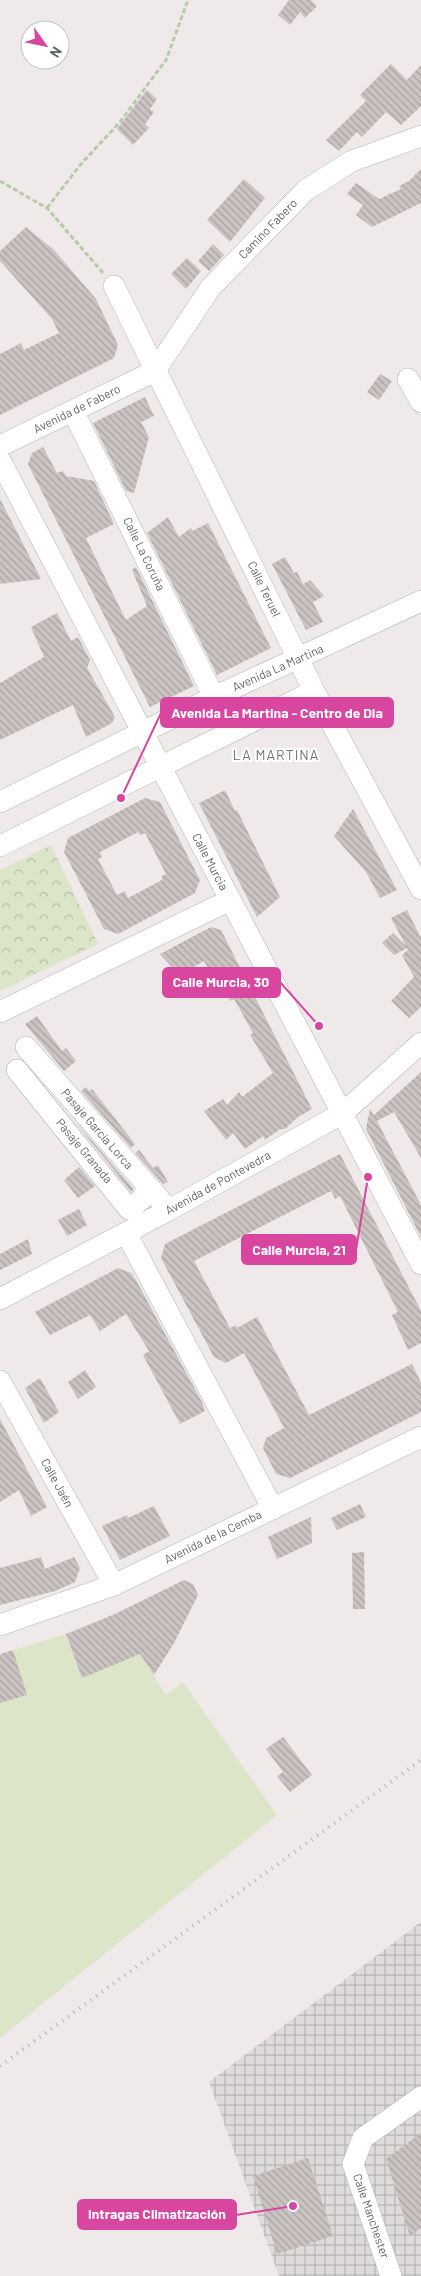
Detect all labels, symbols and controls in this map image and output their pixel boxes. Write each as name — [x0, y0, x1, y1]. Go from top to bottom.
north arrow — [20, 20, 70, 70]
text: N — [47, 44, 66, 61]
street label: Camino Fabero — [235, 195, 299, 261]
street label: Avenida de Fabero — [31, 381, 122, 435]
street label: Calle La Coruña — [121, 514, 169, 593]
street label: Calle Teruel — [245, 559, 284, 619]
street label: Avenida La Martina — [230, 641, 325, 693]
callout: Avenida La Martina - Centro de Dia — [161, 698, 393, 727]
text: Avenida La Martina - Centro de Dia — [171, 704, 383, 721]
district label: LA MARTINA — [233, 746, 319, 763]
street label: Calle Murcia — [190, 831, 232, 892]
callout: Calle Murcia, 30 — [163, 968, 280, 997]
text: Calle Murcia, 30 — [173, 973, 269, 990]
street label: Pasaje García Lorca — [59, 1085, 136, 1171]
street label: Pasaje Granada — [54, 1115, 116, 1185]
street label: Avenida de Pontevedra — [162, 1147, 273, 1217]
callout: Calle Murcia, 21 — [242, 1235, 356, 1264]
text: Calle Murcia, 21 — [252, 1241, 346, 1258]
street label: Calle Jaén — [39, 1456, 77, 1509]
street label: Avenida de la Cemba — [162, 1506, 263, 1566]
street label: Calle Manchester — [351, 2172, 393, 2260]
callout: Intragas Climatización — [78, 2200, 236, 2229]
text: Intragas Climatización — [88, 2205, 226, 2222]

